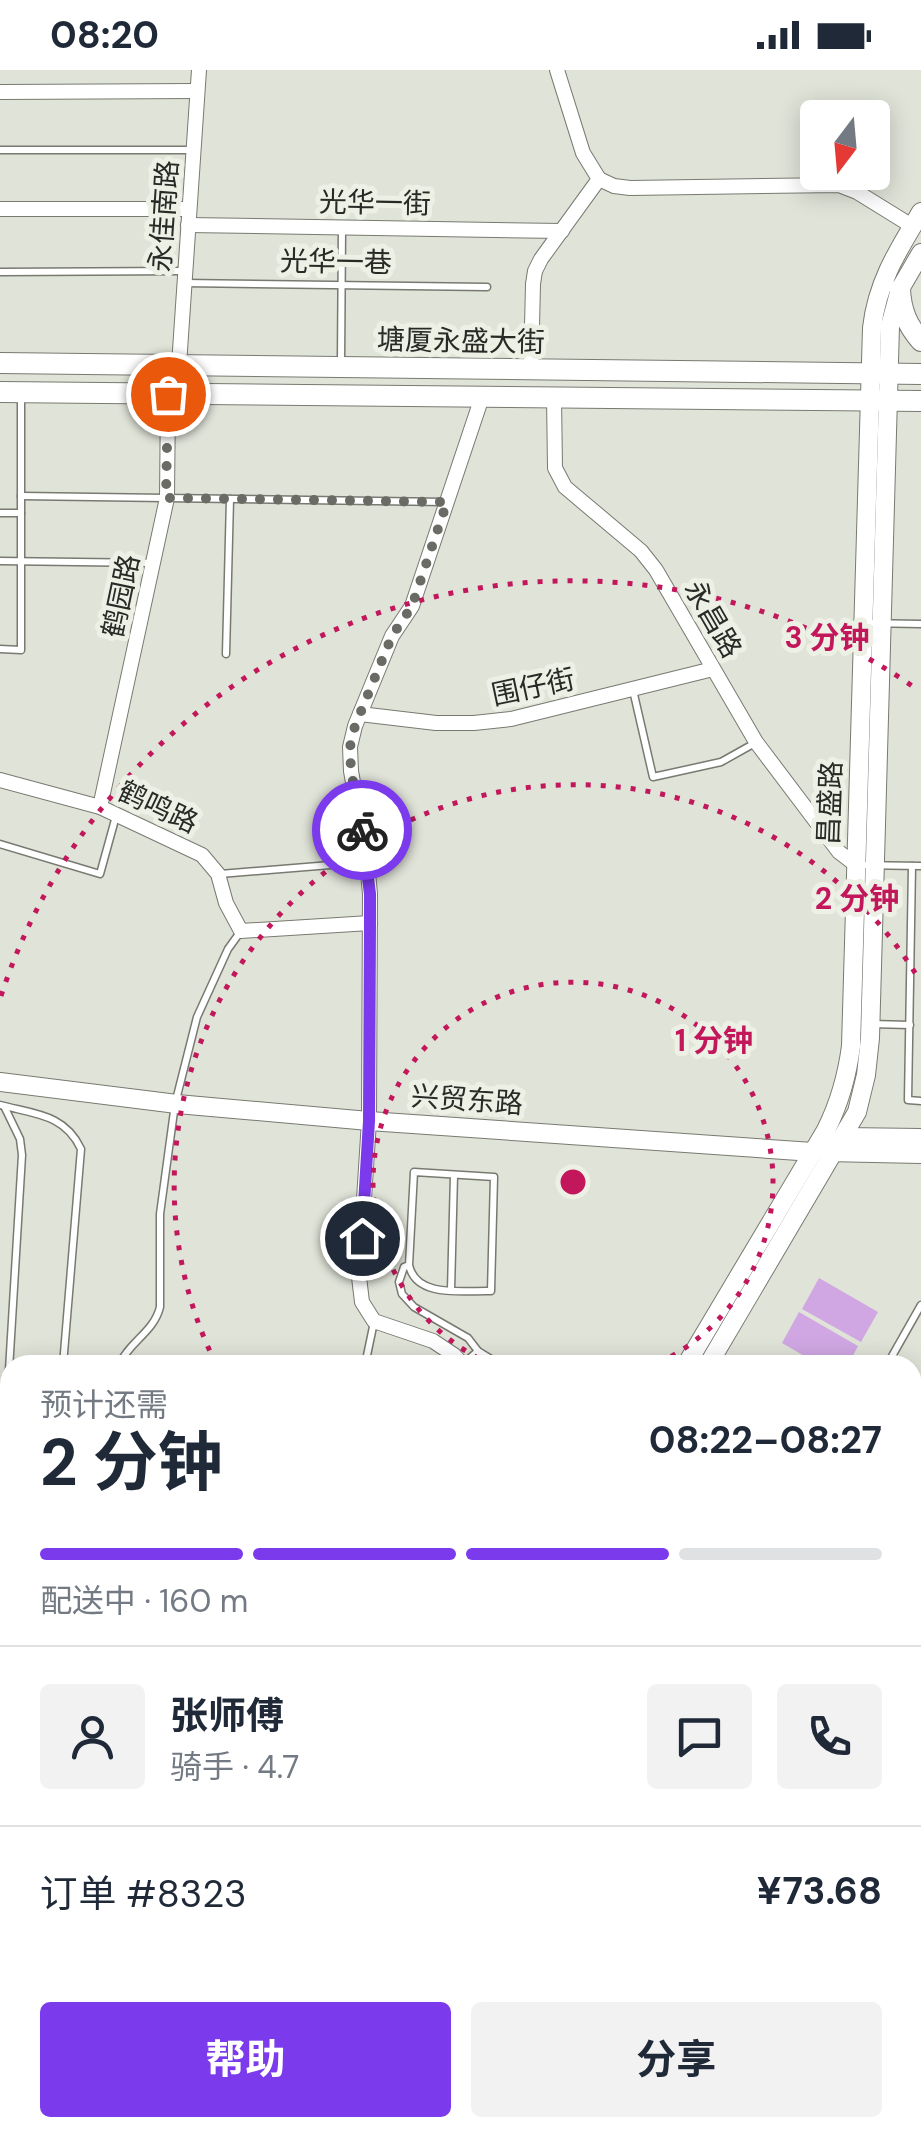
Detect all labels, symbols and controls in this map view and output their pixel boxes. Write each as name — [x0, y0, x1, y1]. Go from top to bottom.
text: 08:20 — [50, 10, 159, 60]
north arrow — [800, 100, 890, 190]
map controls — [800, 100, 890, 190]
street label: 永佳南路 — [142, 159, 186, 273]
street label: 光华一街 — [319, 184, 431, 222]
street label: 光华一巷 — [280, 243, 392, 281]
street label: 塘厦永盛大街 — [377, 321, 545, 361]
pin — [126, 352, 211, 437]
icon: bag — [141, 367, 196, 422]
street label: 鹤园路 — [94, 551, 148, 641]
street label: 永昌路 — [676, 573, 750, 665]
text: 3 分钟 — [784, 618, 870, 657]
street label: 围仔街 — [488, 660, 578, 714]
street label: 昌盛路 — [810, 760, 850, 846]
street label: 鹤鸣路 — [112, 772, 204, 842]
courier — [312, 780, 412, 880]
icon: bike — [335, 803, 390, 858]
text: 2 分钟 — [815, 879, 899, 918]
text: 1 分钟 — [675, 1021, 753, 1060]
street label: 兴贸东路 — [410, 1078, 524, 1122]
centre of rings — [555, 1164, 591, 1200]
pin — [320, 1196, 405, 1281]
icon: home — [335, 1211, 390, 1266]
text: 预计还需 — [40, 1384, 168, 1426]
text: 08:22–08:27 — [649, 1415, 882, 1465]
text: 2 分钟 — [40, 1421, 223, 1505]
text: 配送中 · 160 m — [40, 1580, 248, 1622]
button: person — [40, 1684, 145, 1789]
button: chat — [647, 1684, 752, 1789]
button: phone — [777, 1684, 882, 1789]
text: 张师傅 — [170, 1691, 284, 1741]
text: 骑手 · 4.7 — [170, 1746, 299, 1788]
text: ¥73.68 — [757, 1866, 882, 1916]
text: 订单 #8323 — [40, 1869, 247, 1919]
button: 帮助 — [40, 2002, 451, 2117]
button: 分享 — [471, 2002, 882, 2117]

